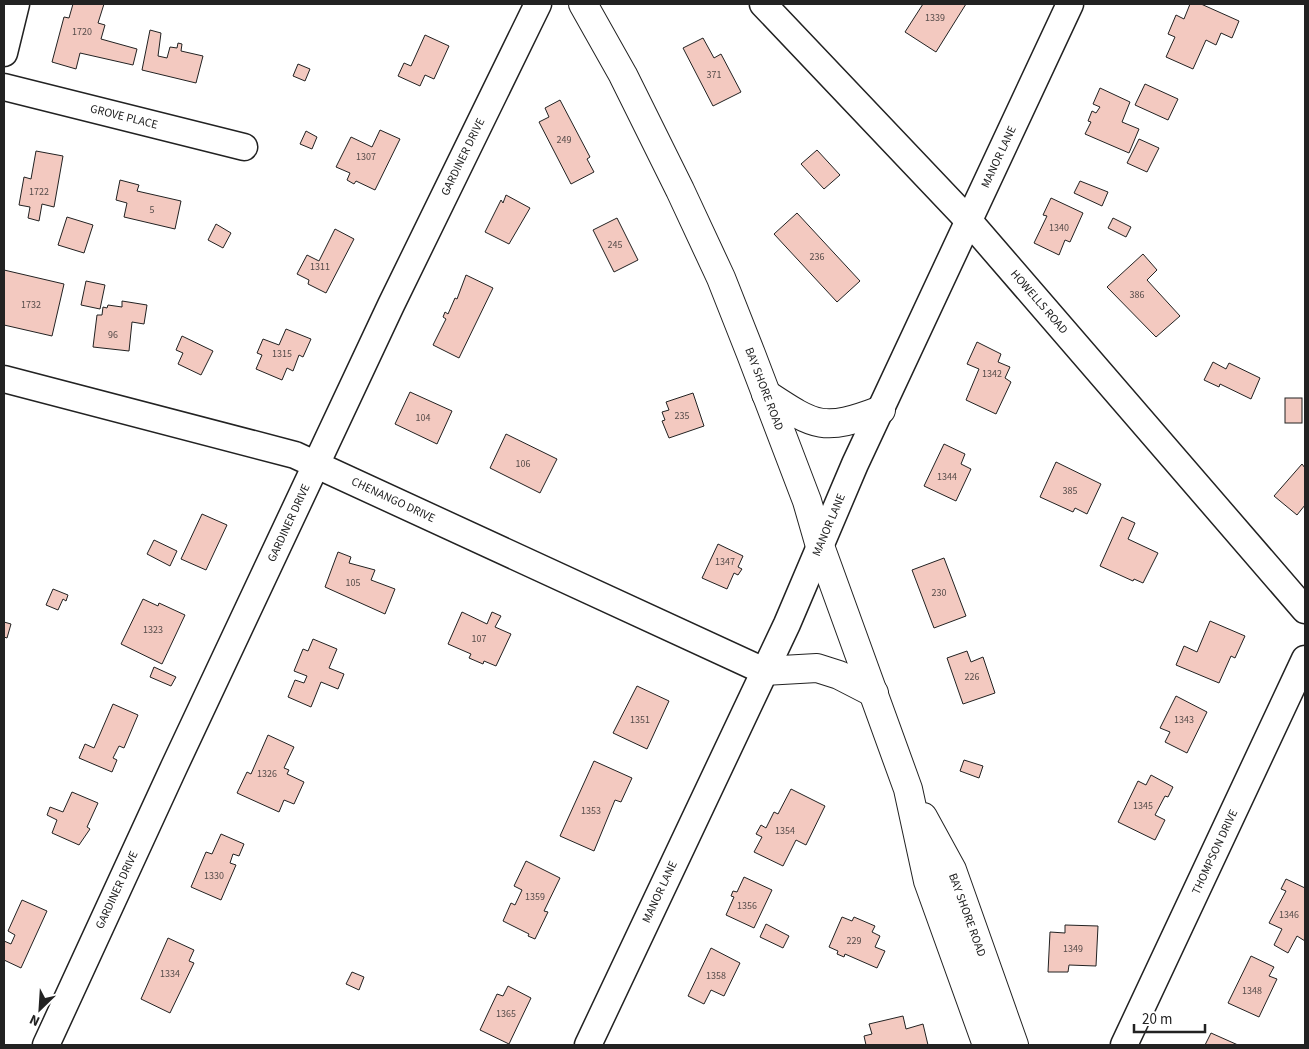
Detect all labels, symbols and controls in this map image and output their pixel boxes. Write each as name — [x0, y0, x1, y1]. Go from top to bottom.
house number: 1339 — [925, 11, 945, 25]
house number: 1720 — [72, 25, 92, 39]
house number: 371 — [707, 68, 721, 82]
street label: GROVE PLACE — [88, 100, 160, 134]
street label: GARDINER DRIVE — [437, 115, 489, 199]
street label: MANOR LANE — [977, 123, 1021, 191]
house number: 249 — [557, 133, 571, 147]
house number: 1307 — [356, 150, 376, 164]
house number: 1722 — [29, 185, 49, 199]
house number: 5 — [150, 203, 155, 217]
house number: 1340 — [1049, 221, 1069, 235]
house number: 245 — [608, 238, 622, 252]
house number: 236 — [810, 250, 824, 264]
house number: 1311 — [310, 260, 330, 274]
street label: HOWELLS ROAD — [1006, 266, 1072, 338]
house number: 386 — [1130, 288, 1144, 302]
house number: 1732 — [21, 298, 41, 312]
house number: 96 — [108, 328, 118, 342]
street label: BAY SHORE ROAD — [740, 345, 788, 433]
house number: 1315 — [272, 347, 292, 361]
house number: 1342 — [982, 367, 1002, 381]
house number: 235 — [675, 409, 689, 423]
house number: 104 — [416, 411, 430, 425]
house number: 106 — [516, 457, 530, 471]
house number: 1344 — [937, 470, 957, 484]
street label: CHENANGO DRIVE — [348, 473, 438, 527]
street label: GARDINER DRIVE — [263, 481, 315, 565]
house number: 385 — [1063, 484, 1077, 498]
street label: MANOR LANE — [808, 491, 850, 559]
house number: 1347 — [715, 555, 735, 569]
house number: 105 — [346, 576, 360, 590]
house number: 230 — [932, 586, 946, 600]
house number: 1323 — [143, 623, 163, 637]
house number: 107 — [472, 632, 486, 646]
house number: 226 — [965, 670, 979, 684]
house number: 1351 — [630, 713, 650, 727]
house number: 1343 — [1174, 713, 1194, 727]
house number: 1326 — [257, 767, 277, 781]
house number: 1345 — [1133, 799, 1153, 813]
house number: 1353 — [581, 804, 601, 818]
street label: THOMPSON DRIVE — [1188, 807, 1242, 897]
house number: 1354 — [775, 824, 795, 838]
street label: GARDINER DRIVE — [91, 848, 143, 932]
street label: MANOR LANE — [638, 858, 682, 926]
house number: 1330 — [204, 869, 224, 883]
street label: BAY SHORE ROAD — [944, 871, 990, 959]
house number: 1359 — [525, 890, 545, 904]
house number: 1356 — [737, 899, 757, 913]
house number: 1346 — [1279, 908, 1299, 922]
house number: 229 — [847, 934, 861, 948]
house number: 1349 — [1063, 942, 1083, 956]
house number: 1334 — [160, 967, 180, 981]
house number: 1358 — [706, 969, 726, 983]
north arrow — [15, 984, 65, 1034]
house number: 1348 — [1242, 984, 1262, 998]
scale bar — [1134, 1002, 1205, 1034]
house number: 1365 — [496, 1007, 516, 1021]
text: N — [26, 1009, 43, 1031]
text: 20 m — [1142, 1009, 1172, 1030]

